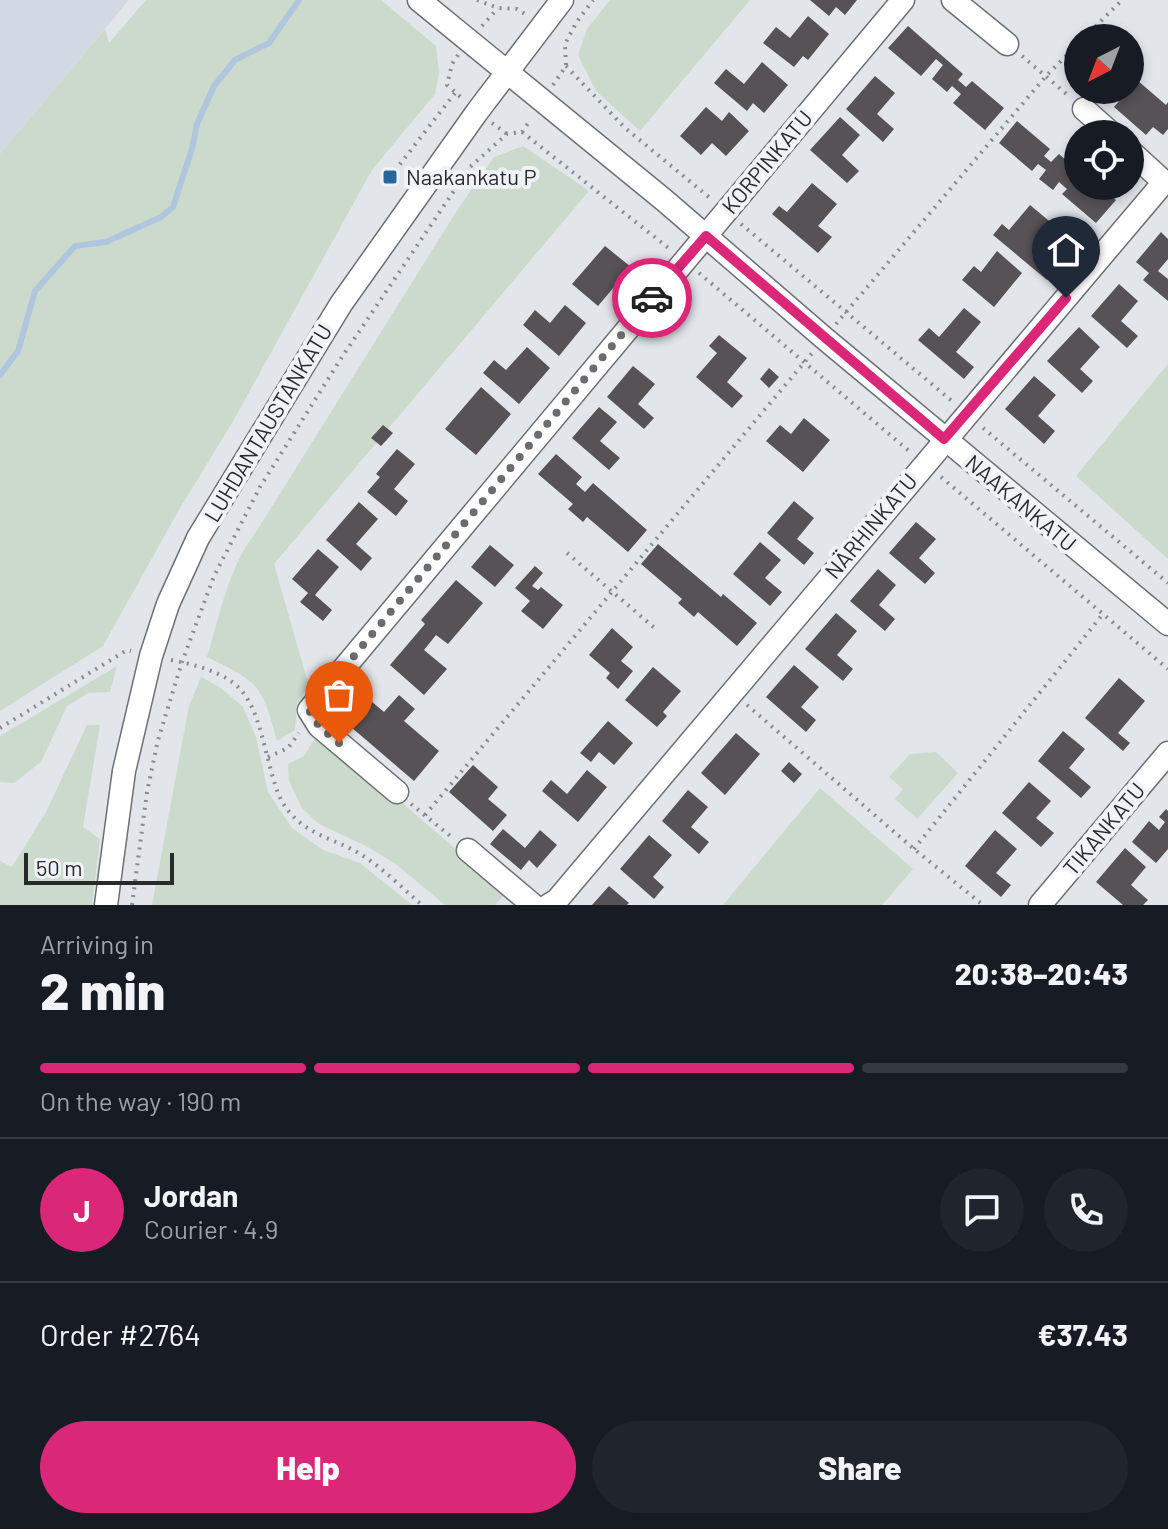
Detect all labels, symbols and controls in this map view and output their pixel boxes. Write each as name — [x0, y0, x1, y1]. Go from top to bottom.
north arrow — [1064, 24, 1144, 104]
map controls — [1064, 24, 1144, 200]
street label: KORPINKATU — [716, 104, 817, 218]
button: locate — [1064, 120, 1144, 200]
place label: Naakankatu P — [406, 163, 536, 189]
marker: Naakankatu P — [381, 168, 399, 186]
pin — [1032, 216, 1100, 298]
icon: home — [1044, 228, 1088, 272]
courier — [612, 258, 692, 338]
icon: car — [630, 276, 674, 320]
street label: LUHDANTAUSTANKATU — [198, 319, 336, 526]
street label: NAAKANKATU — [961, 448, 1082, 556]
street label: NÄRHINKATU — [819, 467, 922, 583]
pin — [305, 661, 373, 743]
icon: bag — [317, 673, 361, 717]
street label: TIKANKATU — [1057, 777, 1150, 880]
scale bar — [24, 849, 174, 885]
text: 50 m — [36, 854, 82, 880]
text: Arriving in — [40, 928, 154, 959]
text: 20:38–20:43 — [955, 955, 1128, 991]
text: 2 min — [40, 958, 165, 1020]
text: On the way · 190 m — [40, 1085, 241, 1116]
button: chat — [940, 1168, 1024, 1252]
button: phone — [1044, 1168, 1128, 1252]
text: Jordan — [144, 1177, 239, 1213]
text: J — [73, 1192, 91, 1228]
text: Courier · 4.9 — [144, 1213, 278, 1244]
text: Order #2764 — [40, 1316, 201, 1352]
text: €37.43 — [1037, 1316, 1128, 1352]
button: Help — [40, 1421, 576, 1513]
button: Share — [592, 1421, 1128, 1513]

